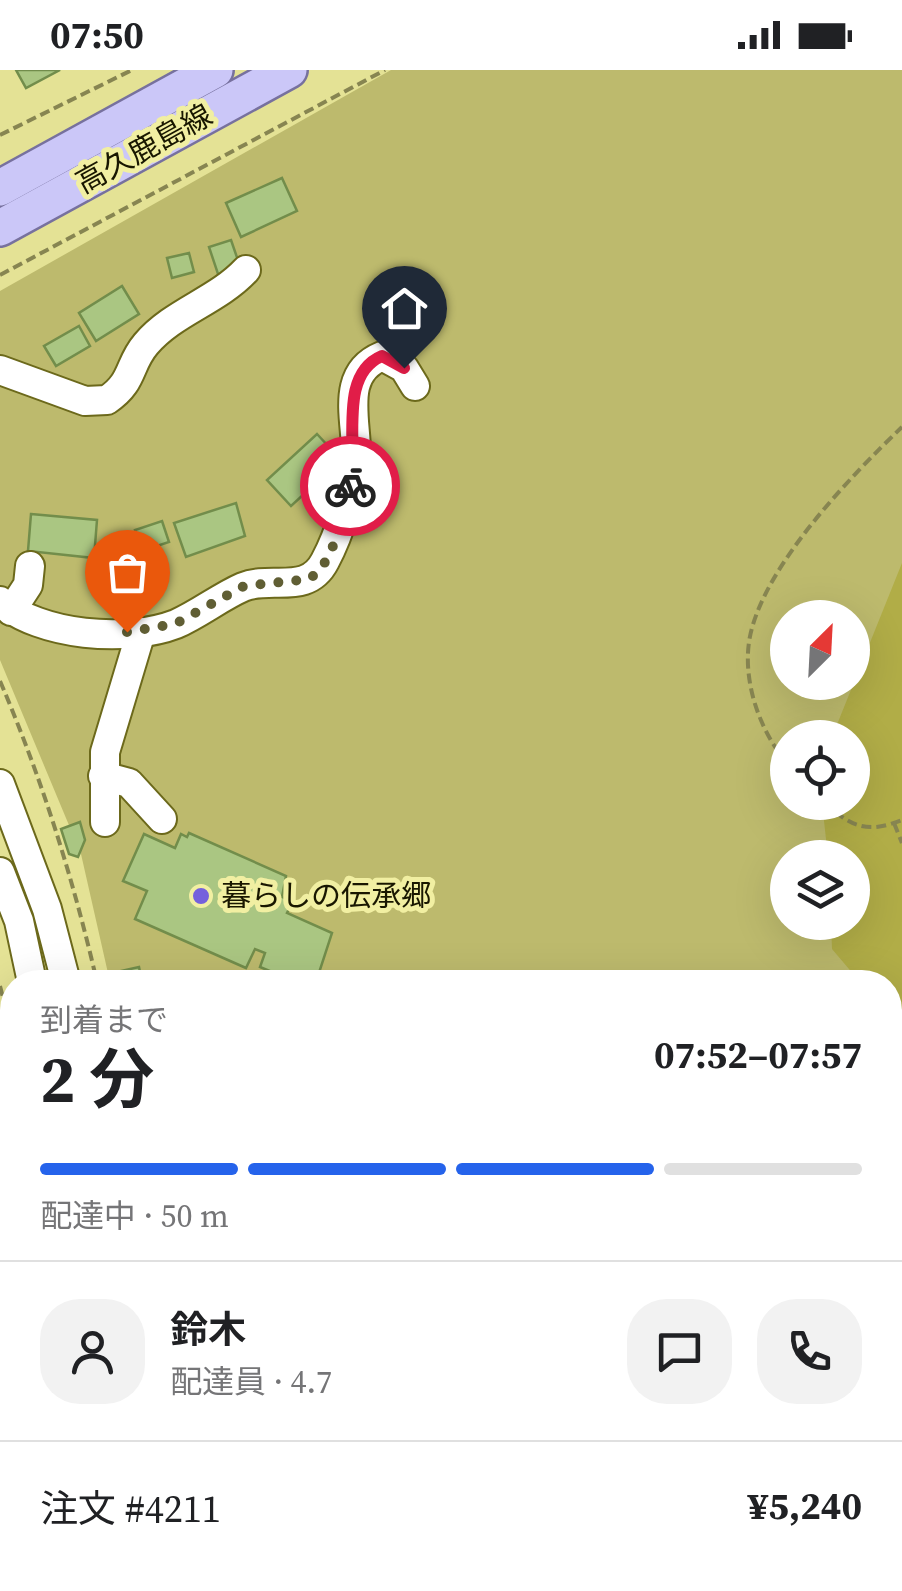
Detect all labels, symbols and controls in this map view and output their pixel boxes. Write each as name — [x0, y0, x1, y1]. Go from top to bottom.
text: 07:50 — [50, 9, 144, 61]
street label: 高久鹿島線 — [68, 94, 219, 203]
pin — [362, 266, 447, 369]
icon: home — [377, 281, 432, 336]
courier — [300, 436, 400, 536]
icon: bike — [323, 459, 378, 514]
pin — [85, 530, 170, 633]
icon: bag — [100, 545, 155, 600]
north arrow — [770, 600, 870, 700]
map controls — [770, 600, 870, 940]
button: locate — [770, 720, 870, 820]
button: layers — [770, 840, 870, 940]
place label: 暮らしの伝承郷 — [221, 875, 431, 916]
marker: 暮らしの伝承郷 — [190, 885, 212, 907]
text: 到着まで — [40, 998, 168, 1042]
text: 07:52–07:57 — [654, 1029, 862, 1081]
text: 2 分 — [40, 1035, 154, 1124]
text: 配達中 · 50 m — [40, 1194, 229, 1238]
button: person — [40, 1299, 145, 1404]
button: chat — [627, 1299, 732, 1404]
button: phone — [757, 1299, 862, 1404]
text: 鈴木 — [170, 1304, 246, 1356]
text: 配達員 · 4.7 — [170, 1360, 332, 1404]
text: ¥5,240 — [748, 1480, 862, 1532]
text: 注文 #4211 — [40, 1483, 221, 1535]

